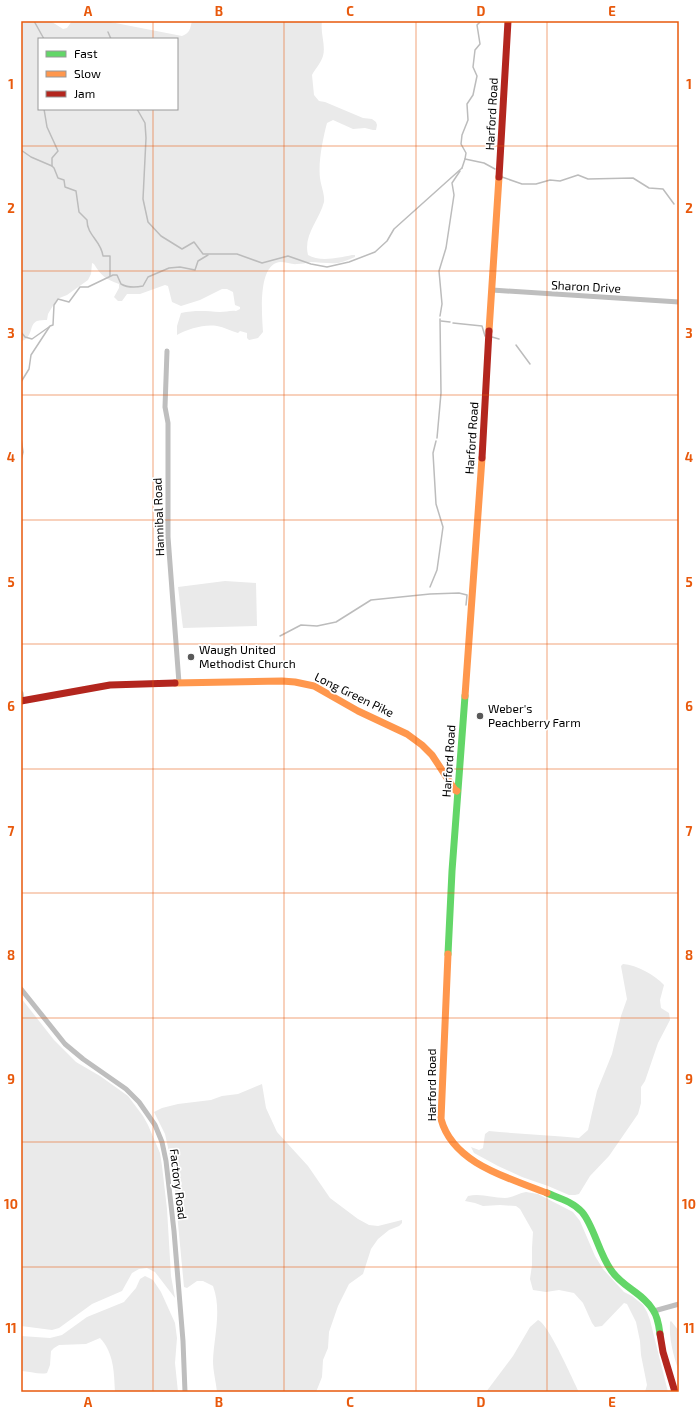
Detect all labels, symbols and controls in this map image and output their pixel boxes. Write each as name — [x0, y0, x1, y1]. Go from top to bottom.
text: A — [84, 3, 93, 19]
text: B — [215, 3, 223, 19]
text: C — [346, 3, 354, 19]
text: D — [477, 3, 486, 19]
text: E — [608, 3, 616, 19]
legend — [38, 38, 178, 110]
text: Fast — [74, 46, 98, 60]
text: Slow — [74, 66, 101, 80]
text: 1 — [8, 76, 14, 92]
text: 1 — [686, 76, 692, 92]
street label: Harford Road — [482, 77, 500, 151]
text: Jam — [74, 86, 95, 100]
text: 2 — [7, 200, 15, 216]
text: 2 — [685, 200, 693, 216]
street label: Sharon Drive — [551, 277, 621, 295]
text: 3 — [7, 325, 15, 341]
text: 3 — [685, 325, 693, 341]
street label: Harford Road — [461, 401, 481, 475]
text: 4 — [7, 449, 15, 465]
text: 4 — [685, 449, 693, 465]
street label: Hannibal Road — [150, 478, 166, 557]
text: 5 — [7, 574, 15, 590]
text: 5 — [685, 574, 693, 590]
place label: Waugh United Methodist Church — [199, 642, 296, 670]
marker: Waugh United Methodist Church — [186, 652, 196, 662]
street label: Long Green Pike — [313, 669, 396, 719]
text: 6 — [7, 698, 15, 714]
text: 6 — [685, 698, 693, 714]
place label: Weber's Peachberry Farm — [488, 701, 581, 729]
marker: Weber's Peachberry Farm — [475, 711, 485, 721]
street label: Harford Road — [438, 724, 458, 798]
text: 7 — [8, 823, 15, 839]
text: 7 — [686, 823, 693, 839]
text: 8 — [7, 947, 15, 963]
text: 8 — [685, 947, 693, 963]
street label: Harford Road — [424, 1049, 438, 1121]
text: 9 — [7, 1071, 15, 1087]
text: 9 — [685, 1071, 693, 1087]
street label: Factory Road — [168, 1148, 190, 1220]
text: 10 — [4, 1196, 18, 1212]
text: 10 — [682, 1196, 696, 1212]
text: 11 — [5, 1320, 17, 1336]
text: 11 — [683, 1320, 695, 1336]
text: A — [84, 1394, 93, 1410]
text: B — [215, 1394, 223, 1410]
text: C — [346, 1394, 354, 1410]
text: D — [477, 1394, 486, 1410]
text: E — [608, 1394, 616, 1410]

